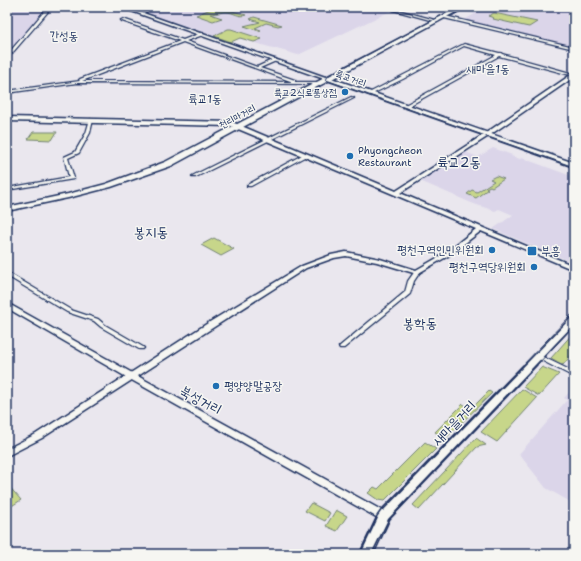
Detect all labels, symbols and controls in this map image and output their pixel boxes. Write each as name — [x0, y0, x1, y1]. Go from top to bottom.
district label: 간성동 — [50, 28, 78, 44]
district label: 새마을1동 — [466, 61, 510, 77]
street label: 륙교거리 — [333, 67, 368, 90]
place label: 륙교2식료품상점 — [274, 86, 337, 99]
marker: 륙교2식료품상점 — [340, 87, 350, 97]
district label: 륙교1동 — [188, 91, 222, 107]
street label: 천리마거리 — [216, 101, 258, 132]
place label: Phyongcheon Restaurant — [358, 144, 422, 169]
marker: Phyongcheon Restaurant — [345, 151, 355, 161]
district label: 륙교2동 — [437, 153, 481, 171]
district label: 봉지동 — [134, 223, 168, 241]
place label: 평천구역인민위원회 — [397, 242, 484, 258]
place label: 부흥 — [541, 243, 560, 259]
marker: 평천구역인민위원회 — [487, 245, 497, 255]
marker: 부흥 — [526, 245, 538, 257]
place label: 평천구역당위원회 — [449, 259, 526, 275]
marker: 평천구역당위원회 — [529, 262, 539, 272]
district label: 봉학동 — [403, 314, 437, 332]
place label: 평양양말공장 — [224, 378, 282, 394]
street label: 북성거리 — [177, 381, 225, 419]
marker: 평양양말공장 — [211, 381, 221, 391]
street label: 새마을거리 — [428, 396, 480, 450]

